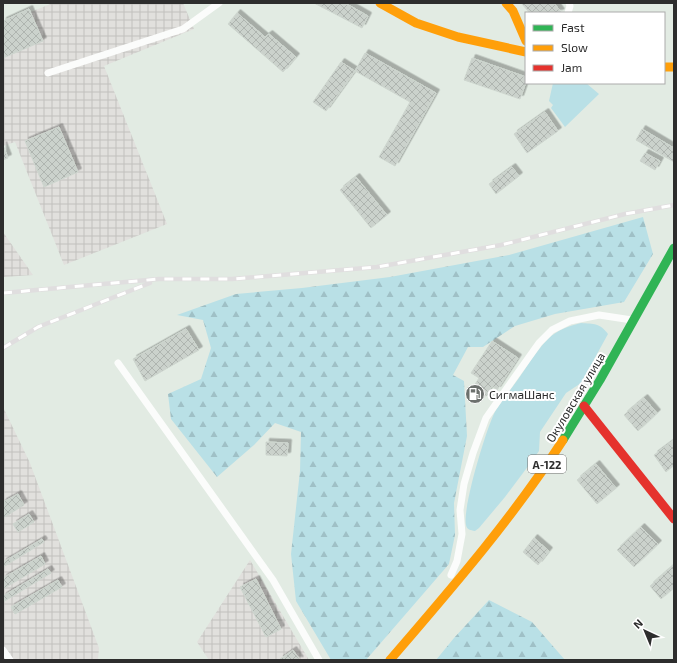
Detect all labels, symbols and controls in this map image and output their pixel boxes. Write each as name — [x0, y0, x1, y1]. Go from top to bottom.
legend — [525, 12, 665, 84]
text: Fast — [561, 20, 585, 34]
text: Slow — [561, 40, 588, 54]
text: Jam — [561, 60, 582, 74]
street label: Окуловская улица — [543, 350, 608, 445]
fuel station icon: СигмаШанс — [464, 383, 486, 405]
place label: СигмаШанс — [489, 387, 555, 401]
road number: А-122 — [528, 455, 566, 473]
north arrow — [625, 611, 665, 651]
text: N — [630, 616, 645, 631]

